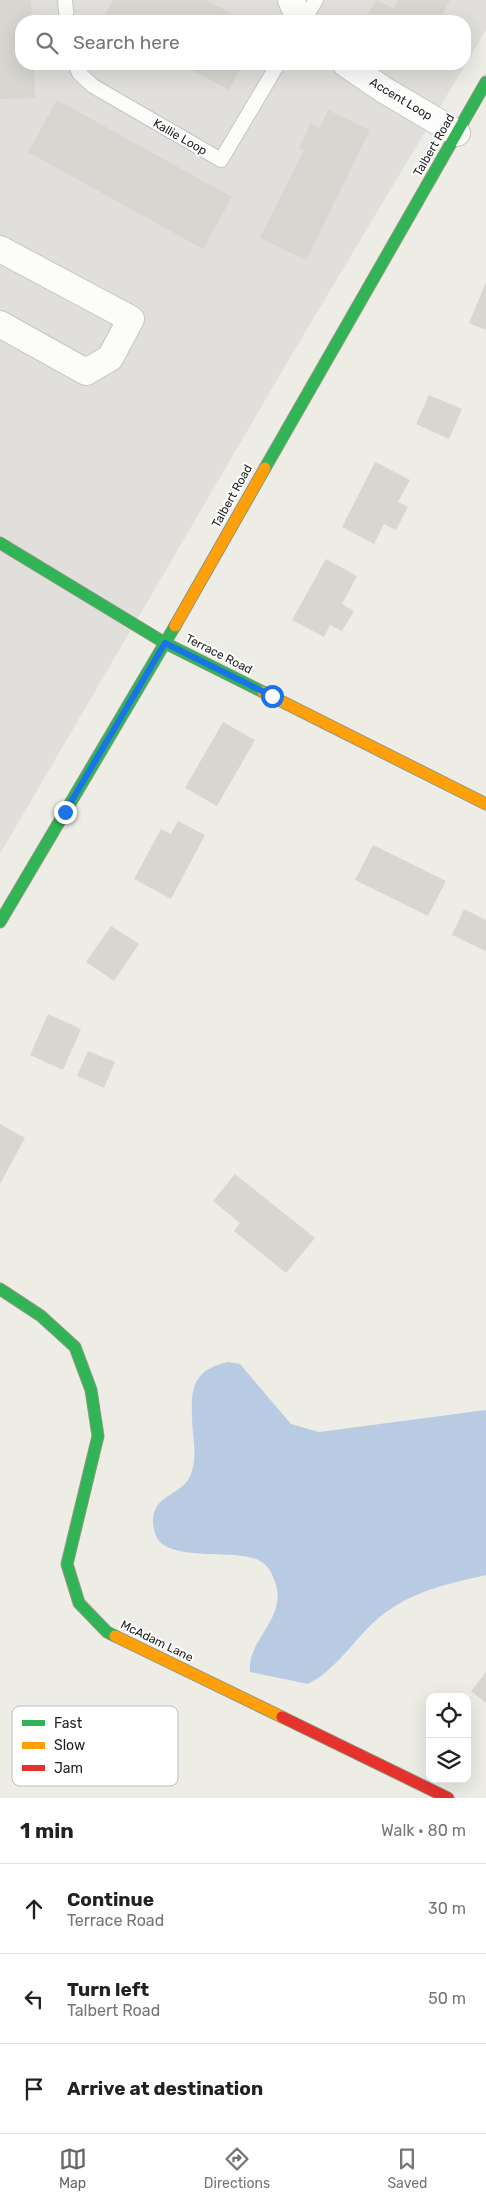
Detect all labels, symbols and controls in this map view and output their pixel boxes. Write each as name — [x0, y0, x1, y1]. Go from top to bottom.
search box — [15, 15, 471, 70]
icon: search — [33, 29, 61, 57]
text: Search here — [73, 31, 180, 54]
street label: Accent Loop — [367, 75, 435, 123]
street label: Talbert Road — [410, 111, 458, 179]
street label: Kallie Loop — [151, 116, 209, 158]
street label: Talbert Road — [209, 462, 255, 530]
street label: Terrace Road — [183, 631, 255, 677]
route start — [261, 685, 284, 708]
route end — [54, 801, 77, 824]
street label: McAdam Lane — [118, 1617, 196, 1665]
map controls — [426, 1693, 471, 1783]
button: locate — [426, 1693, 471, 1738]
legend — [12, 1706, 178, 1786]
text: Fast — [54, 1715, 83, 1732]
text: Slow — [54, 1737, 85, 1754]
button: layers — [426, 1738, 471, 1783]
text: Jam — [54, 1760, 83, 1777]
text: 1 min — [20, 1818, 74, 1843]
text: Walk · 80 m — [381, 1821, 466, 1840]
text: Continue — [67, 1888, 154, 1911]
icon: ahead — [20, 1895, 48, 1923]
text: 30 m — [428, 1899, 466, 1918]
text: Terrace Road — [67, 1911, 164, 1930]
text: Turn left — [67, 1978, 149, 2001]
icon: left — [20, 1985, 48, 2013]
text: 50 m — [428, 1989, 466, 2008]
text: Talbert Road — [67, 2001, 160, 2020]
icon: arrive — [20, 2075, 48, 2103]
text: Arrive at destination — [67, 2077, 263, 2100]
tab: Map — [59, 2145, 87, 2192]
tab: Directions — [204, 2145, 270, 2192]
tab: Saved — [387, 2145, 427, 2192]

